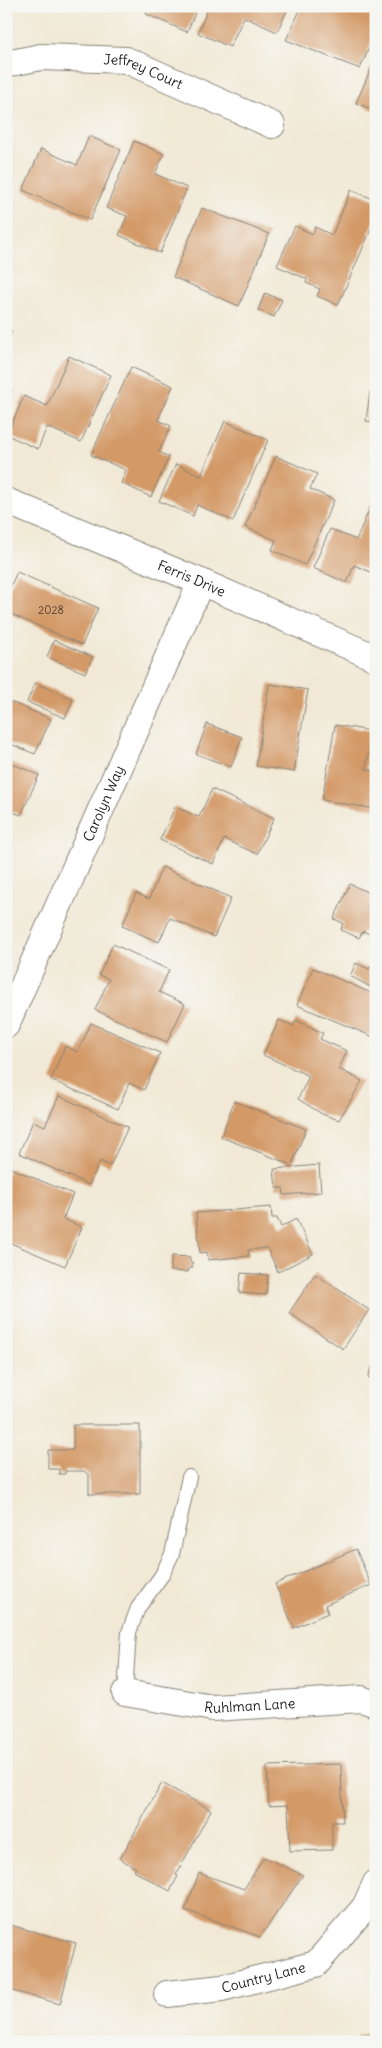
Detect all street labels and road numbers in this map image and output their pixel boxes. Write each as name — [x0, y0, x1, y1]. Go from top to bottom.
street label: Jeffrey Court — [103, 50, 186, 93]
street label: Ferris Drive — [155, 556, 228, 601]
street label: Carolyn Way — [79, 763, 128, 844]
street label: Ruhlman Lane — [203, 1694, 296, 1717]
street label: Country Lane — [219, 1958, 307, 1997]

